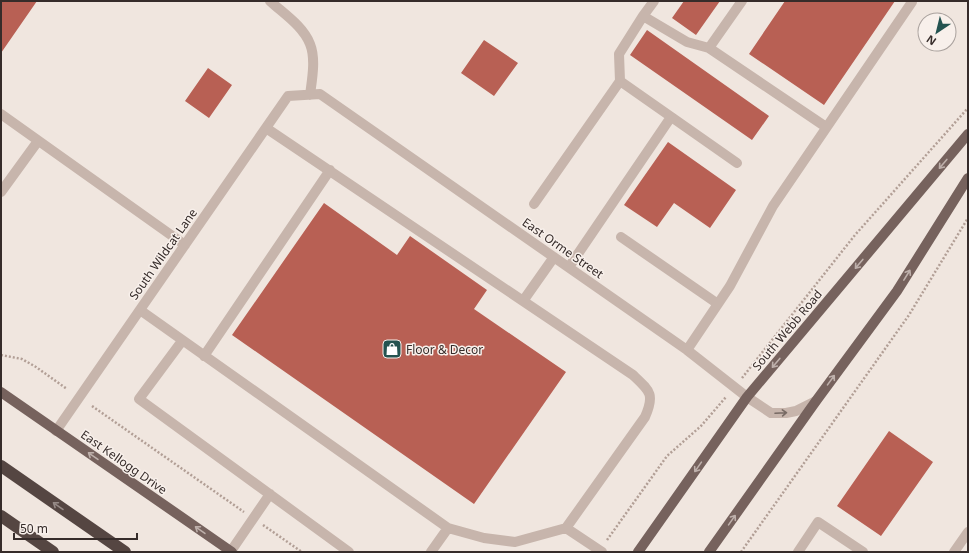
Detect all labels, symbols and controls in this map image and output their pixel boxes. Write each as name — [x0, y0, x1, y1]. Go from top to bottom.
north arrow — [917, 12, 957, 52]
text: N — [923, 32, 939, 49]
one-way arrow — [938, 159, 947, 169]
street label: South Wildcat Lane — [125, 205, 201, 303]
street label: East Orme Street — [519, 214, 608, 283]
one-way arrow — [855, 258, 864, 269]
one-way arrow — [903, 269, 911, 280]
street label: South Webb Road — [748, 286, 826, 374]
shop icon: Floor & Decor — [381, 338, 403, 360]
place label: Floor & Decor — [406, 341, 483, 358]
one-way arrow — [771, 358, 780, 369]
one-way arrow — [827, 375, 836, 386]
one-way arrow — [774, 409, 787, 417]
street label: East Kellogg Drive — [77, 426, 171, 498]
one-way arrow — [88, 452, 99, 460]
one-way arrow — [694, 461, 702, 472]
one-way arrow — [53, 502, 64, 510]
scale bar — [14, 515, 137, 541]
one-way arrow — [728, 515, 736, 526]
text: 50 m — [20, 520, 48, 537]
one-way arrow — [195, 526, 206, 534]

